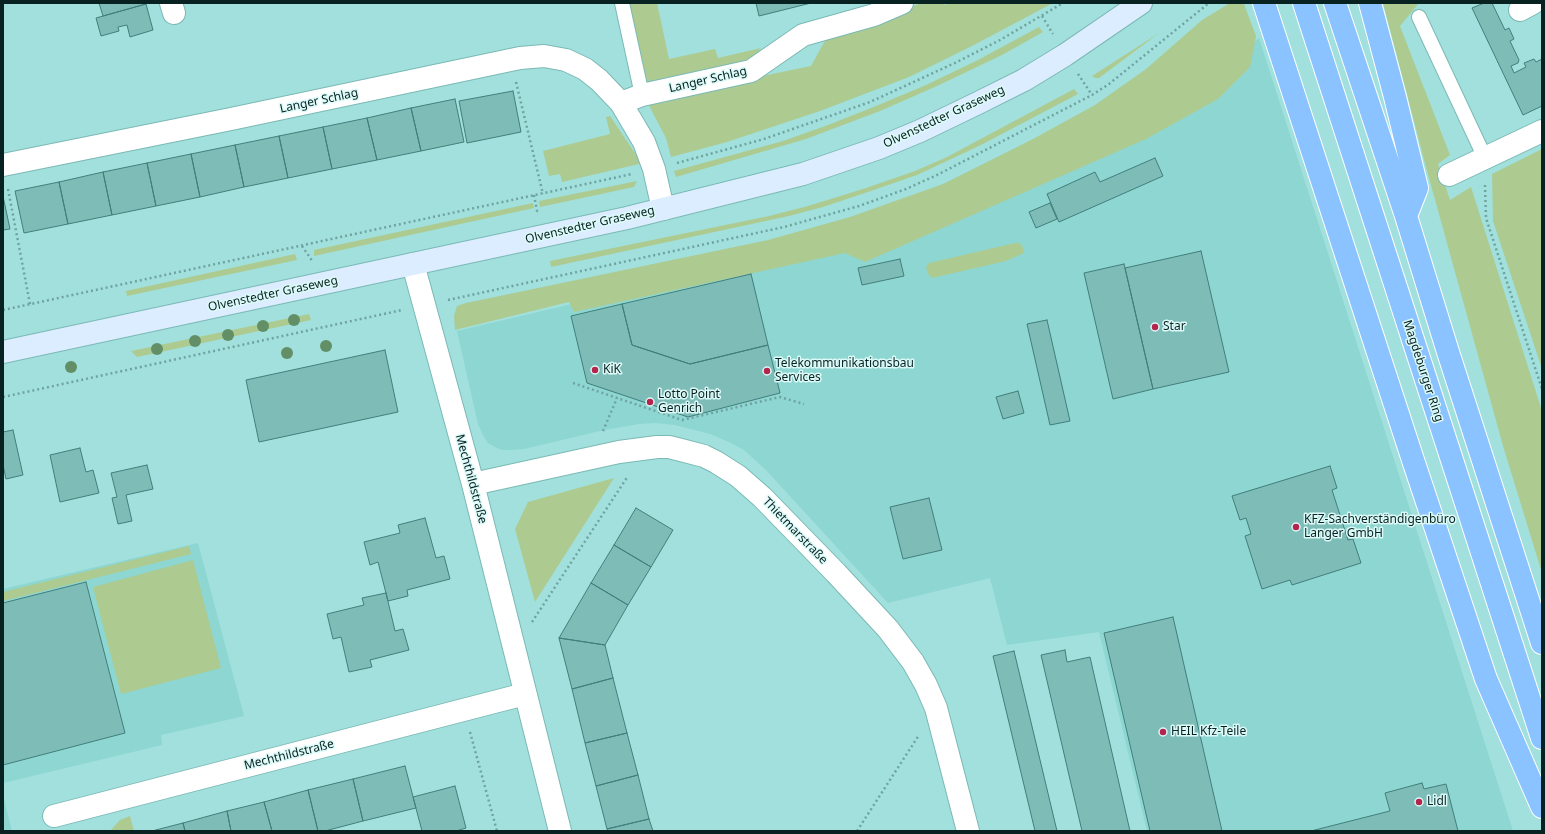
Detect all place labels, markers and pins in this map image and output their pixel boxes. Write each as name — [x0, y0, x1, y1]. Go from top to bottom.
place label: Star — [1163, 320, 1186, 334]
marker: Star — [1150, 322, 1160, 332]
place label: Telekommunikationsbau Services — [775, 357, 914, 385]
place label: KiK — [603, 363, 621, 377]
marker: KiK — [590, 365, 600, 375]
marker: Telekommunikationsbau Services — [762, 366, 772, 376]
place label: Lotto Point Genrich — [658, 388, 720, 416]
marker: Lotto Point Genrich — [645, 397, 655, 407]
place label: KFZ-Sachverständigenbüro Langer GmbH — [1304, 513, 1456, 541]
marker: KFZ-Sachverständigenbüro Langer GmbH — [1291, 522, 1301, 532]
place label: HEIL Kfz-Teile — [1171, 725, 1246, 739]
marker: HEIL Kfz-Teile — [1158, 727, 1168, 737]
place label: Lidl — [1427, 795, 1447, 809]
marker: Lidl — [1414, 797, 1424, 807]

